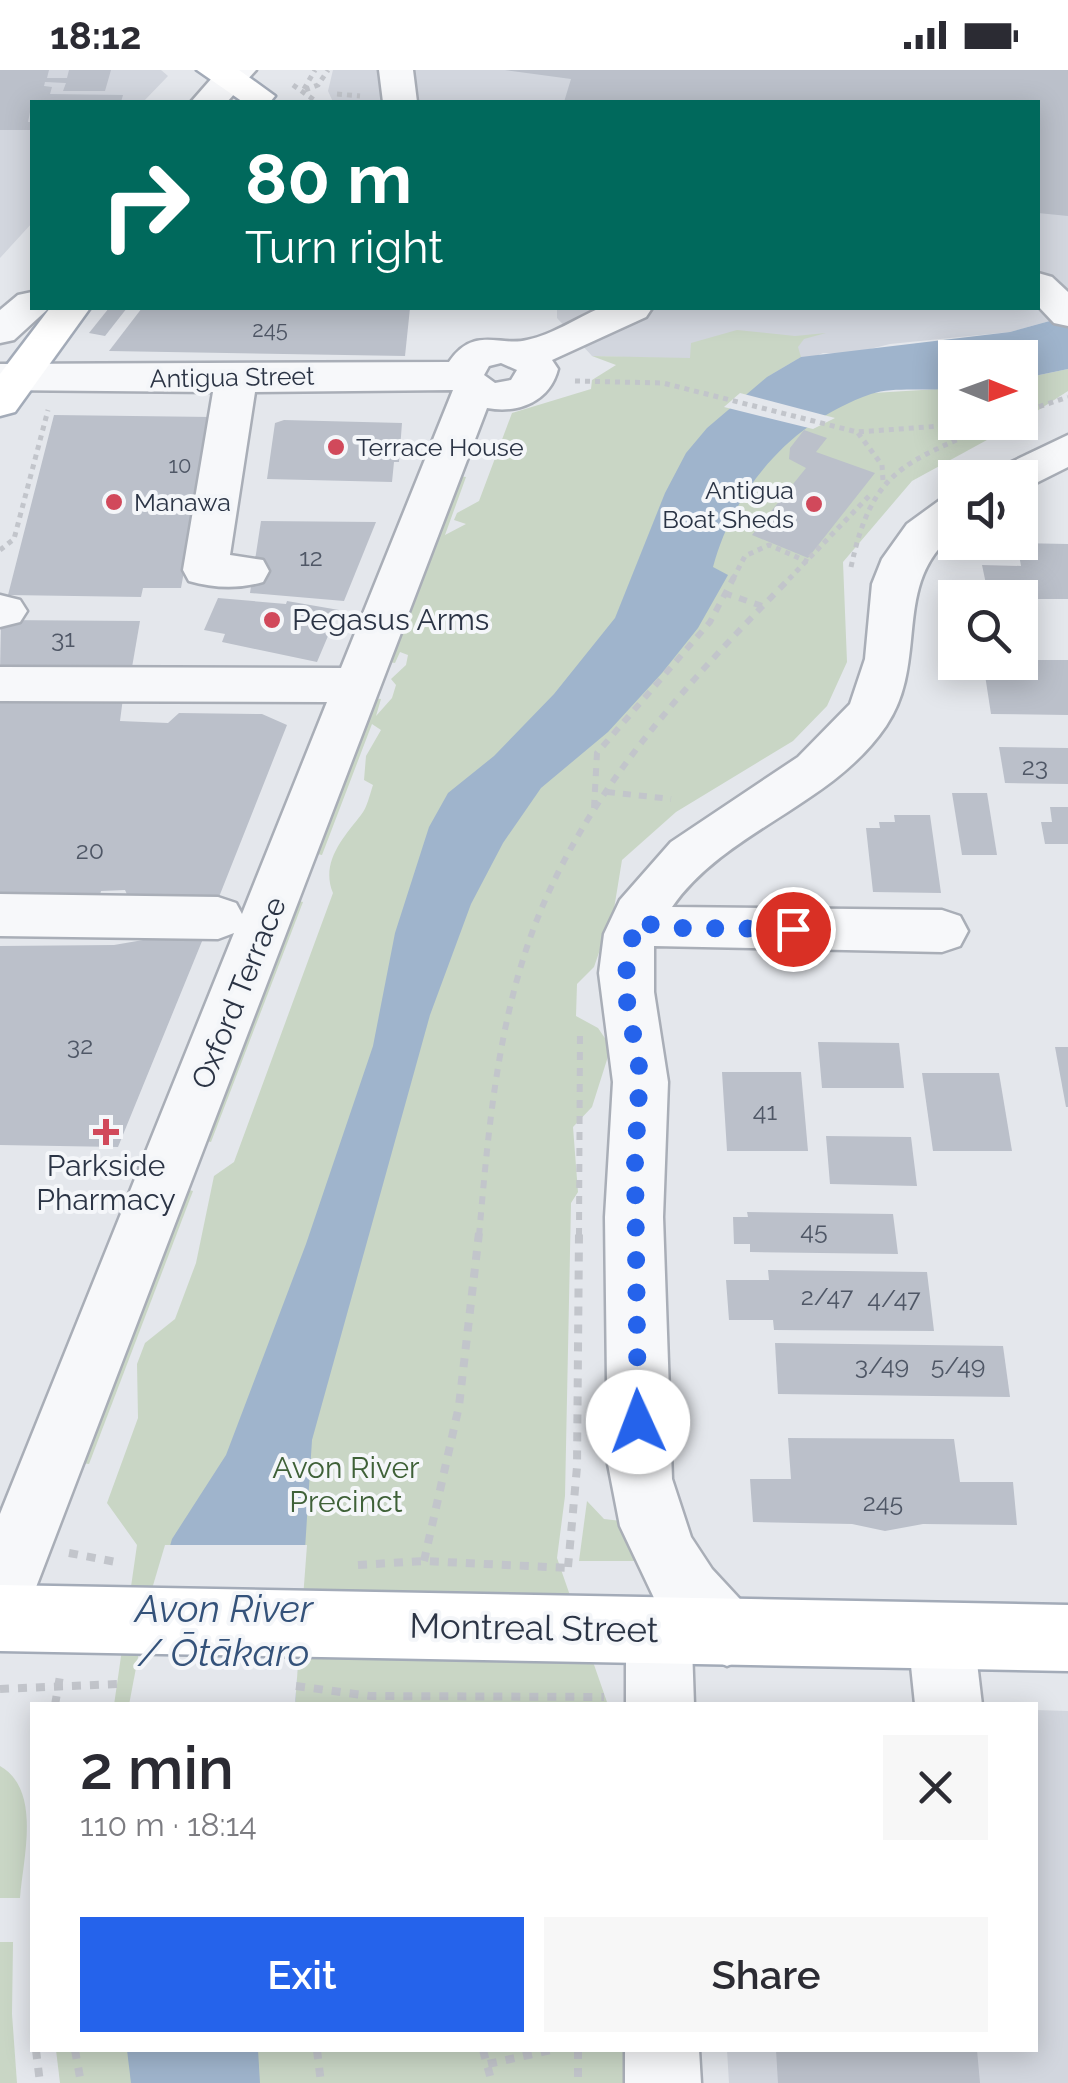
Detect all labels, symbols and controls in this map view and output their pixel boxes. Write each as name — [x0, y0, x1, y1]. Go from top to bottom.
text: 18:12 — [50, 13, 141, 58]
text: 80 m — [245, 137, 412, 219]
icon: right — [80, 140, 210, 270]
text: Turn right — [245, 221, 443, 274]
house number: 245 — [252, 316, 288, 342]
north arrow — [938, 340, 1038, 440]
map controls — [938, 340, 1038, 680]
street label: Antigua Street — [149, 361, 315, 393]
place label: Terrace House — [356, 432, 524, 462]
marker: Terrace House — [325, 436, 347, 458]
house number: 10 — [169, 452, 191, 478]
button: sound — [938, 460, 1038, 560]
place label: Antigua Boat Sheds — [662, 475, 794, 534]
place label: Manawa — [134, 487, 231, 517]
marker: Manawa — [103, 491, 125, 513]
marker: Antigua Boat Sheds — [803, 493, 825, 515]
house number: 12 — [299, 542, 323, 572]
button: search — [938, 580, 1038, 680]
place label: Pegasus Arms — [292, 602, 489, 637]
marker: Pegasus Arms — [261, 609, 283, 631]
house number: 31 — [51, 623, 75, 653]
house number: 23 — [1022, 751, 1048, 781]
house number: 20 — [76, 835, 104, 865]
pin — [751, 887, 836, 972]
street label: Oxford Terrace — [184, 892, 293, 1094]
icon: arrive — [766, 902, 821, 957]
house number: 32 — [67, 1030, 93, 1060]
house number: 41 — [753, 1096, 777, 1126]
marker: Parkside Pharmacy — [95, 1121, 117, 1143]
place label: Parkside Pharmacy — [36, 1148, 176, 1217]
house number: 45 — [800, 1215, 828, 1245]
house number: 2/47 — [801, 1281, 854, 1311]
house number: 4/47 — [867, 1283, 921, 1313]
house number: 3/49 — [855, 1350, 909, 1380]
house number: 5/49 — [931, 1350, 985, 1380]
position arrow — [586, 1370, 690, 1474]
park label: Avon River Precinct — [272, 1450, 420, 1519]
house number: 245 — [863, 1487, 903, 1517]
water label: Avon River / Ōtākaro — [133, 1586, 315, 1675]
street label: Montreal Street — [409, 1605, 659, 1650]
text: 2 min — [80, 1733, 234, 1803]
button: close — [883, 1735, 988, 1840]
text: 110 m · 18:14 — [80, 1806, 257, 1843]
button: Exit — [80, 1917, 524, 2032]
button: Share — [544, 1917, 988, 2032]

